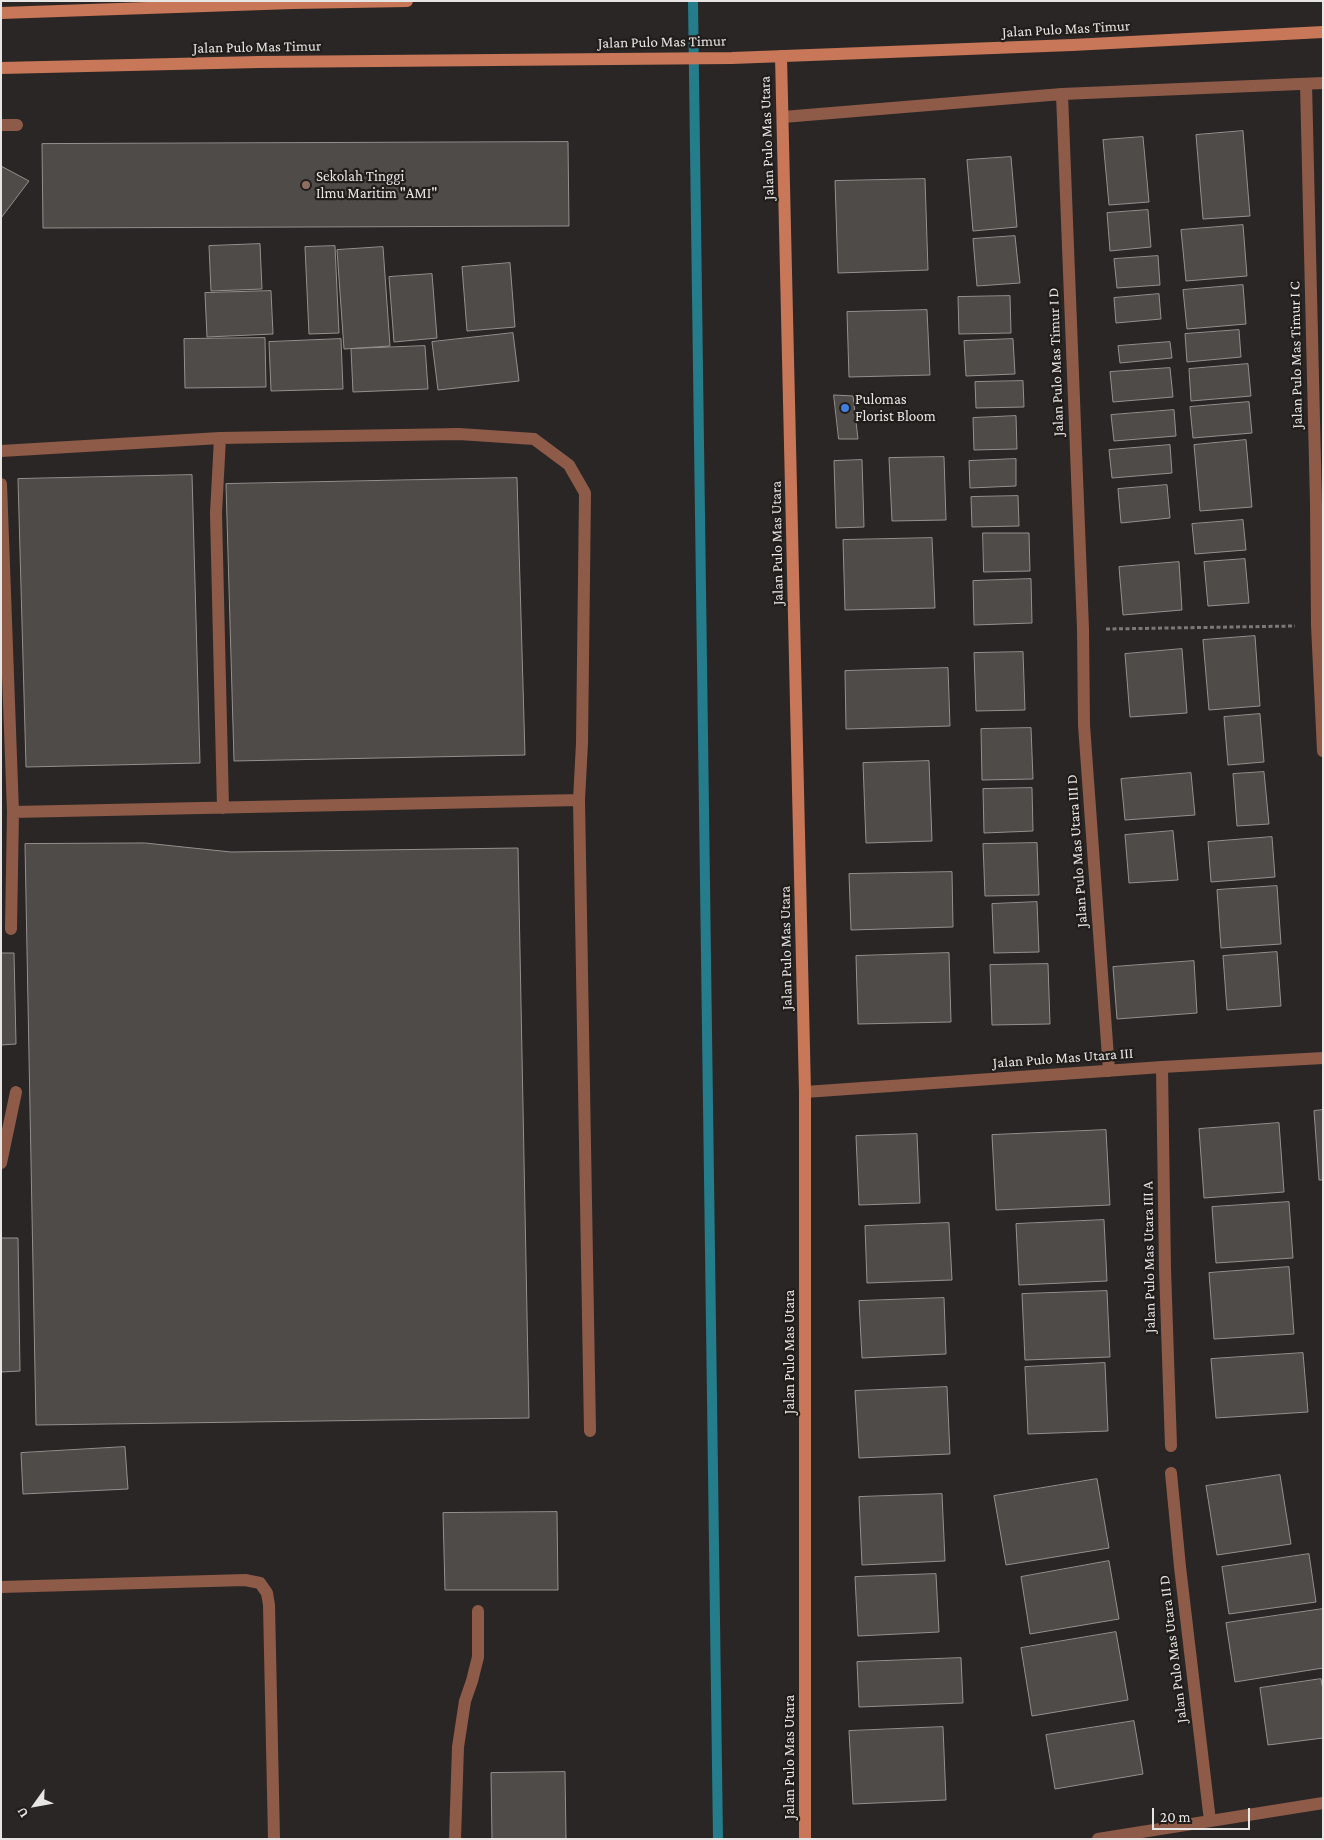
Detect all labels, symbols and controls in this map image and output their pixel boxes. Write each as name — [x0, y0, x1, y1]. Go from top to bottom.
street label: Jalan Pulo Mas Timur — [1001, 17, 1131, 41]
street label: Jalan Pulo Mas Timur — [598, 32, 726, 52]
street label: Jalan Pulo Mas Timur — [193, 37, 321, 57]
street label: Jalan Pulo Mas Utara — [756, 76, 778, 200]
place label: Sekolah Tinggi Ilmu Maritim "AMI" — [316, 167, 437, 202]
marker: Sekolah Tinggi Ilmu Maritim "AMI" — [300, 179, 312, 191]
street label: Jalan Pulo Mas Timur I C — [1286, 281, 1306, 429]
street label: Jalan Pulo Mas Timur I D — [1044, 287, 1068, 437]
place label: Pulomas Florist Bloom — [855, 390, 936, 425]
marker: Pulomas Florist Bloom — [839, 402, 851, 414]
street label: Jalan Pulo Mas Utara — [767, 481, 787, 605]
street label: Jalan Pulo Mas Utara III D — [1063, 774, 1091, 928]
street label: Jalan Pulo Mas Utara — [776, 886, 796, 1010]
street label: Jalan Pulo Mas Utara III — [992, 1044, 1134, 1072]
street label: Jalan Pulo Mas Utara III A — [1139, 1181, 1159, 1333]
street label: Jalan Pulo Mas Utara — [780, 1290, 798, 1414]
street label: Jalan Pulo Mas Utara II D — [1155, 1574, 1191, 1724]
street label: Jalan Pulo Mas Utara — [780, 1695, 798, 1819]
north arrow — [10, 1780, 60, 1830]
scale bar — [1154, 1798, 1252, 1830]
text: U — [13, 1805, 32, 1821]
text: 20 m — [1160, 1809, 1191, 1825]

